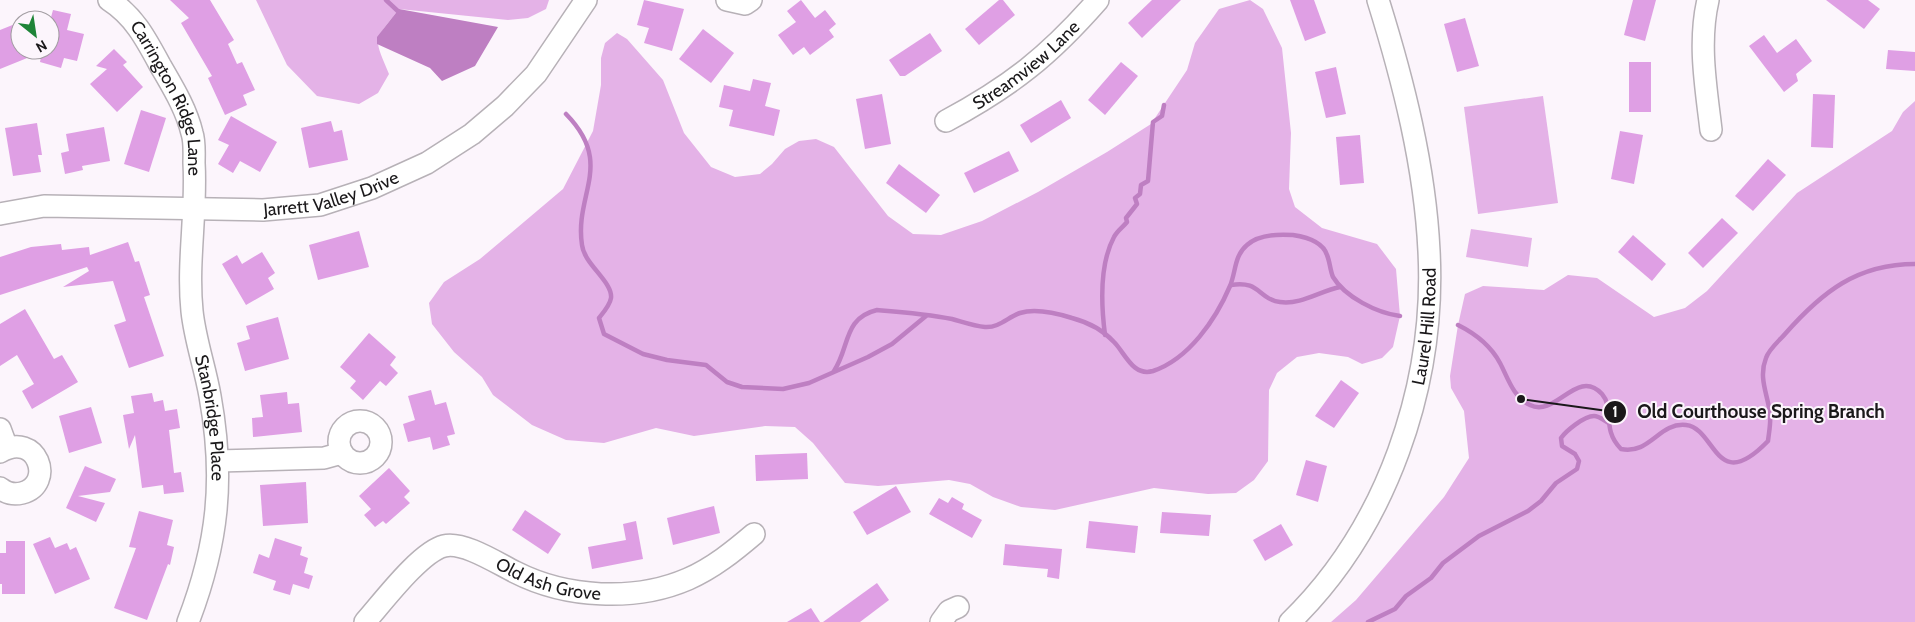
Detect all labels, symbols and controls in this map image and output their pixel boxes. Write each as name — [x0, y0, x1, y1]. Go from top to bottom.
north arrow — [10, 10, 60, 60]
street label: Carrington Ridge Lane — [125, 16, 206, 176]
street label: Streamview Lane — [969, 16, 1084, 114]
text: N — [33, 36, 50, 57]
street label: Jarrett Valley Drive — [261, 166, 402, 221]
street label: Laurel Hill Road — [1407, 268, 1441, 387]
street label: Stanbridge Place — [190, 352, 229, 481]
callout: Old Courthouse Spring Branch — [1603, 395, 1895, 429]
text: Old Courthouse Spring Branch — [1637, 400, 1885, 423]
text: 1 — [1612, 403, 1618, 421]
street label: Old Ash Grove — [492, 553, 602, 605]

